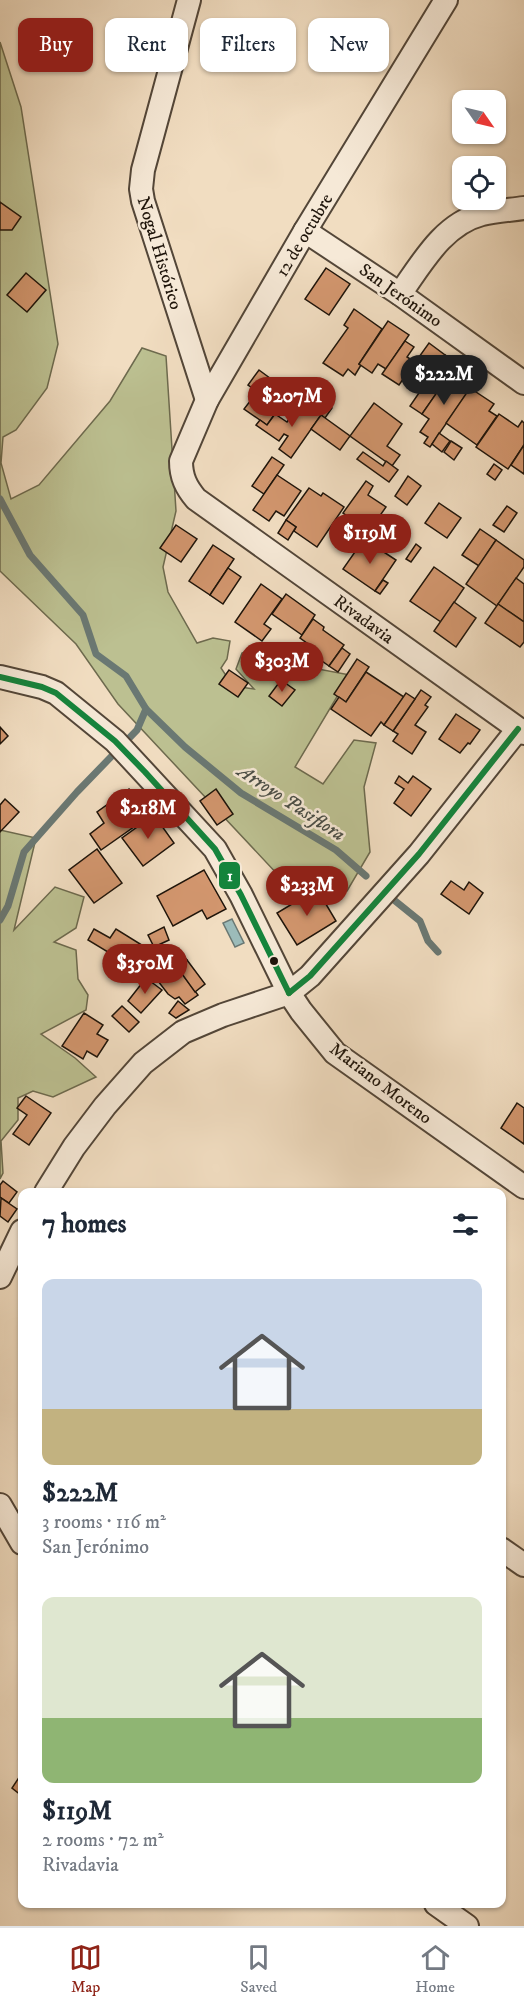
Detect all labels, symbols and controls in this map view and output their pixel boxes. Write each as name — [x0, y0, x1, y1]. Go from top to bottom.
chip: Buy — [18, 18, 93, 72]
chip: Rent — [105, 18, 188, 72]
chip: Filters — [200, 18, 296, 72]
chip: New — [308, 18, 389, 72]
north arrow — [452, 90, 506, 144]
map controls — [452, 90, 506, 210]
button: locate — [452, 156, 506, 210]
street label: 12 de octubre — [271, 190, 338, 281]
street label: Nogal Histórico — [131, 194, 187, 313]
street label: San Jerónimo — [355, 259, 446, 333]
pin: $222M — [402, 355, 486, 406]
text: $222M — [415, 362, 473, 387]
pin: $207M — [250, 377, 334, 428]
text: $207M — [262, 384, 322, 409]
pin: $119M — [328, 514, 412, 565]
text: $119M — [343, 521, 397, 546]
street label: Rivadavia — [329, 591, 398, 649]
pin: $303M — [240, 642, 324, 693]
text: $303M — [255, 649, 309, 674]
water label: Arroyo Pasiflora — [231, 758, 350, 847]
pin: $218M — [106, 789, 190, 840]
text: $218M — [120, 796, 176, 821]
line badge: 1 — [218, 861, 241, 890]
text: 1 — [227, 866, 233, 886]
pin: $233M — [265, 866, 349, 917]
text: $233M — [280, 873, 334, 898]
pin: $350M — [103, 944, 187, 995]
text: $350M — [116, 951, 174, 976]
unlabelled marker — [268, 955, 280, 967]
street label: Mariano Moreno — [325, 1038, 436, 1129]
text: 7 homes — [42, 1208, 126, 1241]
icon: filters — [449, 1208, 482, 1241]
icon: home — [208, 1318, 316, 1426]
text: $222M — [42, 1477, 118, 1510]
text: 3 rooms · 116 m² — [42, 1510, 166, 1535]
text: San Jerónimo — [42, 1535, 149, 1560]
icon: home — [208, 1636, 316, 1744]
text: $119M — [42, 1795, 112, 1828]
text: 2 rooms · 72 m² — [42, 1828, 164, 1853]
text: Rivadavia — [42, 1853, 119, 1878]
tab: Map — [69, 1941, 102, 1997]
tab: Saved — [240, 1941, 277, 1997]
tab: Home — [415, 1941, 455, 1997]

